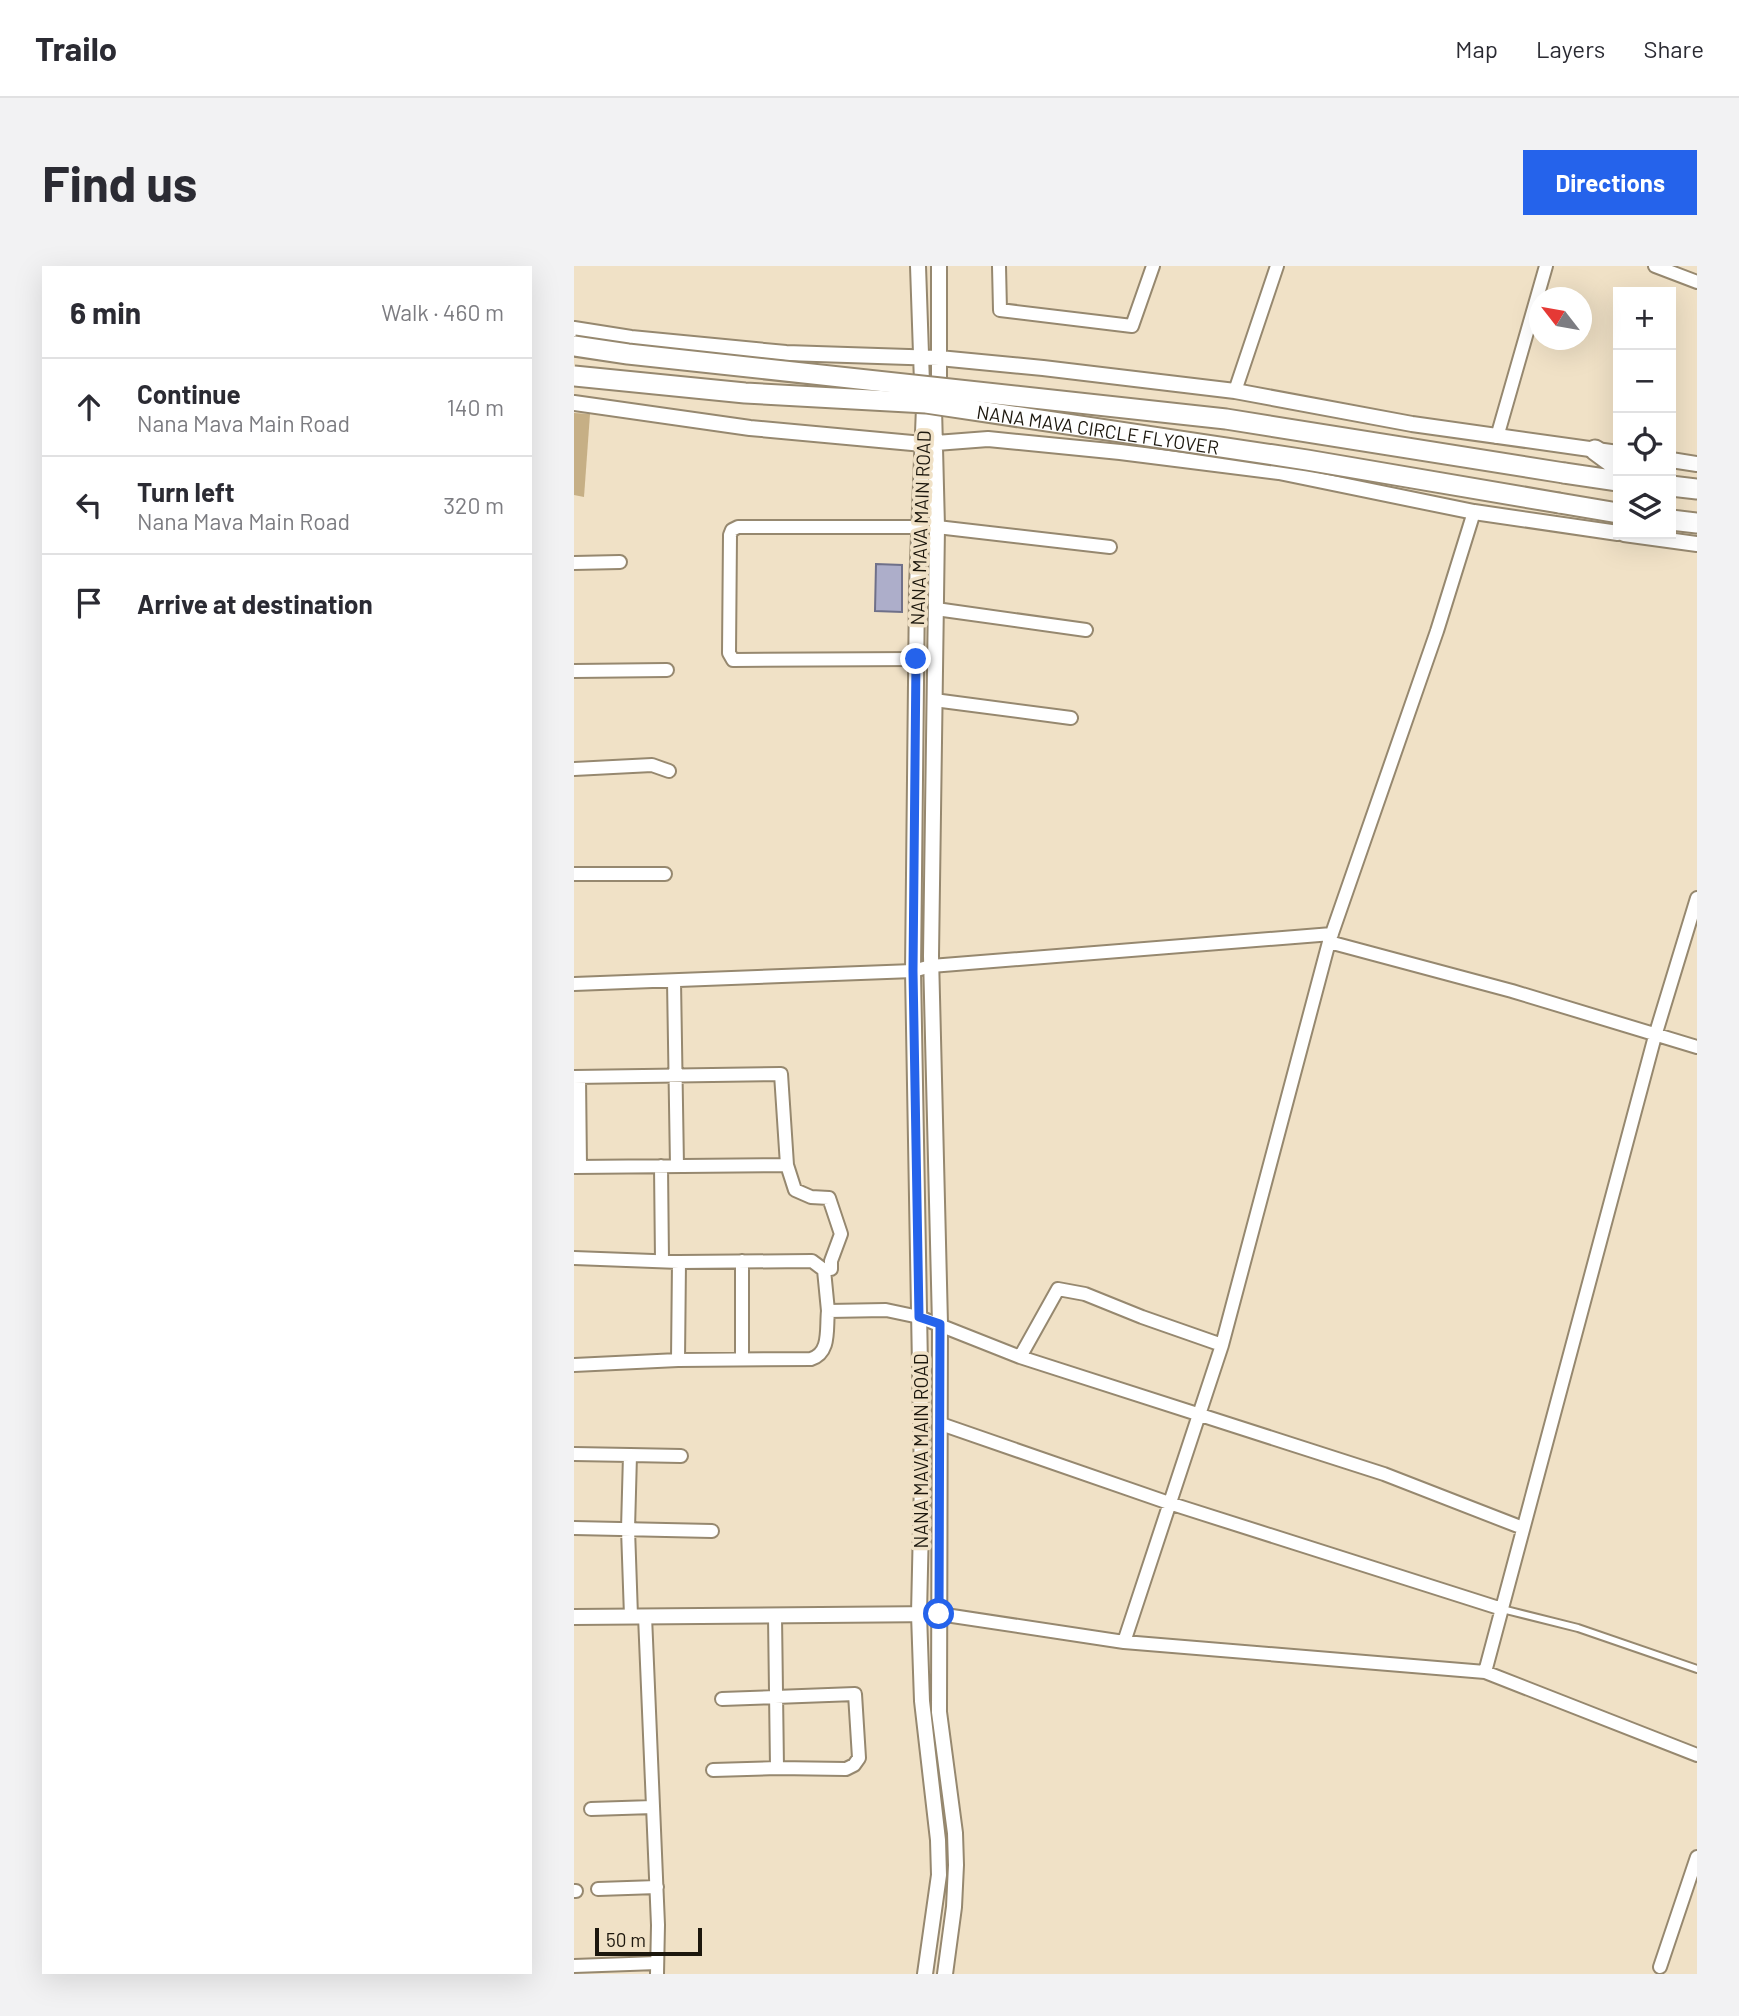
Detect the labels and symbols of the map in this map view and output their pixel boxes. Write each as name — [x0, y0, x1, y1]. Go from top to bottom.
north arrow — [1529, 287, 1592, 350]
street label: NANA MAVA CIRCLE FLYOVER — [975, 399, 1221, 458]
street label: NANA MAVA MAIN ROAD — [905, 430, 935, 626]
route end — [900, 643, 931, 674]
street label: NANA MAVA MAIN ROAD — [909, 1354, 932, 1548]
route start — [923, 1598, 954, 1629]
scale bar — [595, 1925, 702, 1957]

